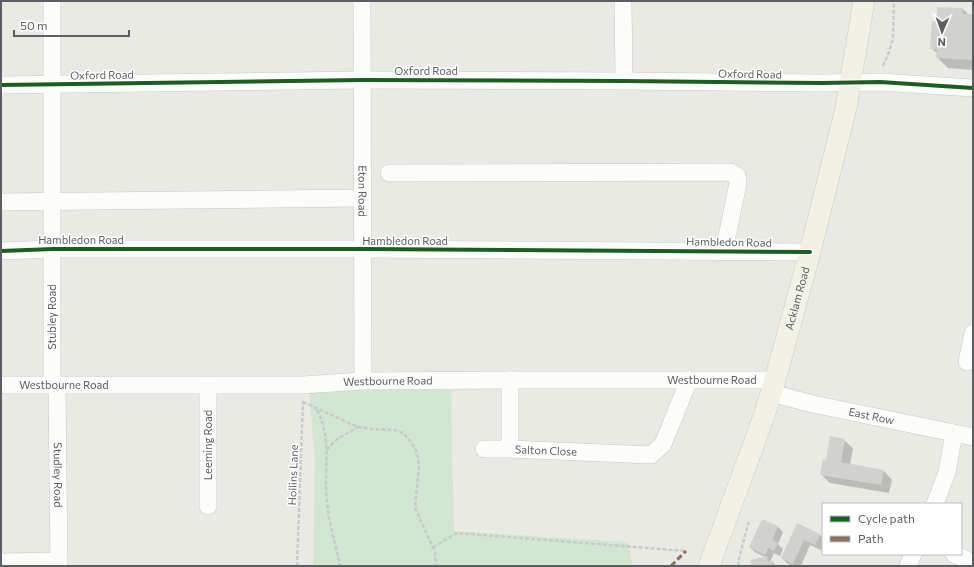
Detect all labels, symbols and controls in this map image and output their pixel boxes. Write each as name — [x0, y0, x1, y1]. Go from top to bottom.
scale bar — [14, 12, 129, 38]
north arrow — [922, 12, 962, 52]
text: 50 m — [20, 18, 48, 32]
text: N — [937, 36, 946, 49]
street label: Oxford Road — [394, 64, 458, 77]
street label: Oxford Road — [718, 66, 782, 81]
street label: Oxford Road — [70, 67, 134, 82]
street label: Eton Road — [356, 165, 370, 217]
street label: Hambledon Road — [38, 233, 124, 246]
street label: Hambledon Road — [362, 234, 448, 247]
street label: Hambledon Road — [686, 234, 772, 249]
street label: Acklam Road — [782, 265, 812, 331]
street label: Stubley Road — [45, 284, 58, 350]
street label: Westbourne Road — [667, 373, 757, 386]
street label: Westbourne Road — [343, 374, 433, 388]
street label: Westbourne Road — [19, 378, 109, 391]
street label: East Row — [848, 405, 896, 427]
street label: Leeming Road — [201, 410, 214, 480]
street label: Studley Road — [52, 442, 65, 508]
street label: Salton Close — [515, 442, 577, 458]
street label: Hollins Lane — [285, 444, 300, 506]
legend — [822, 503, 962, 555]
text: Cycle path — [858, 511, 915, 525]
text: Path — [858, 531, 884, 545]

